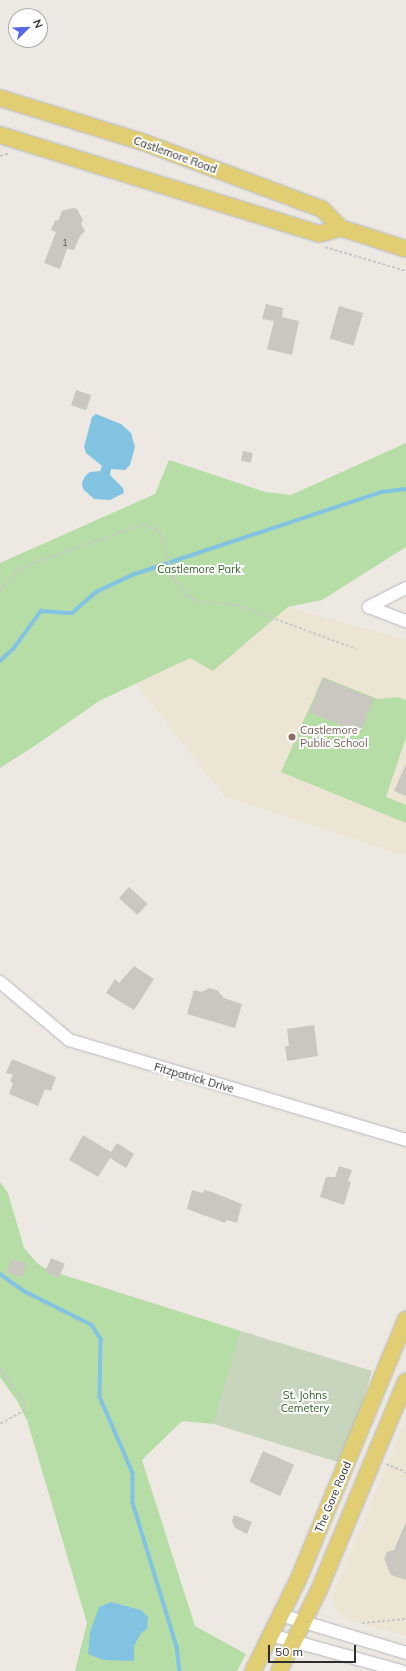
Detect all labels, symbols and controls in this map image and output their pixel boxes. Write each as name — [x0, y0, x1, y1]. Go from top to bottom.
north arrow — [8, 8, 48, 48]
text: N — [30, 17, 46, 30]
street label: Castlemore Road — [132, 134, 218, 176]
house number: 1 — [62, 238, 68, 248]
park label: Castlemore Park — [157, 562, 241, 576]
place label: Castlemore Public School — [300, 724, 368, 750]
marker: Castlemore Public School — [287, 732, 297, 742]
street label: Fitzpatrick Drive — [152, 1060, 236, 1096]
park label: St. Johns Cemetery — [281, 1389, 329, 1415]
street label: The Gore Road — [312, 1459, 354, 1535]
scale bar — [270, 1637, 358, 1663]
text: 50 m — [275, 1644, 303, 1659]

